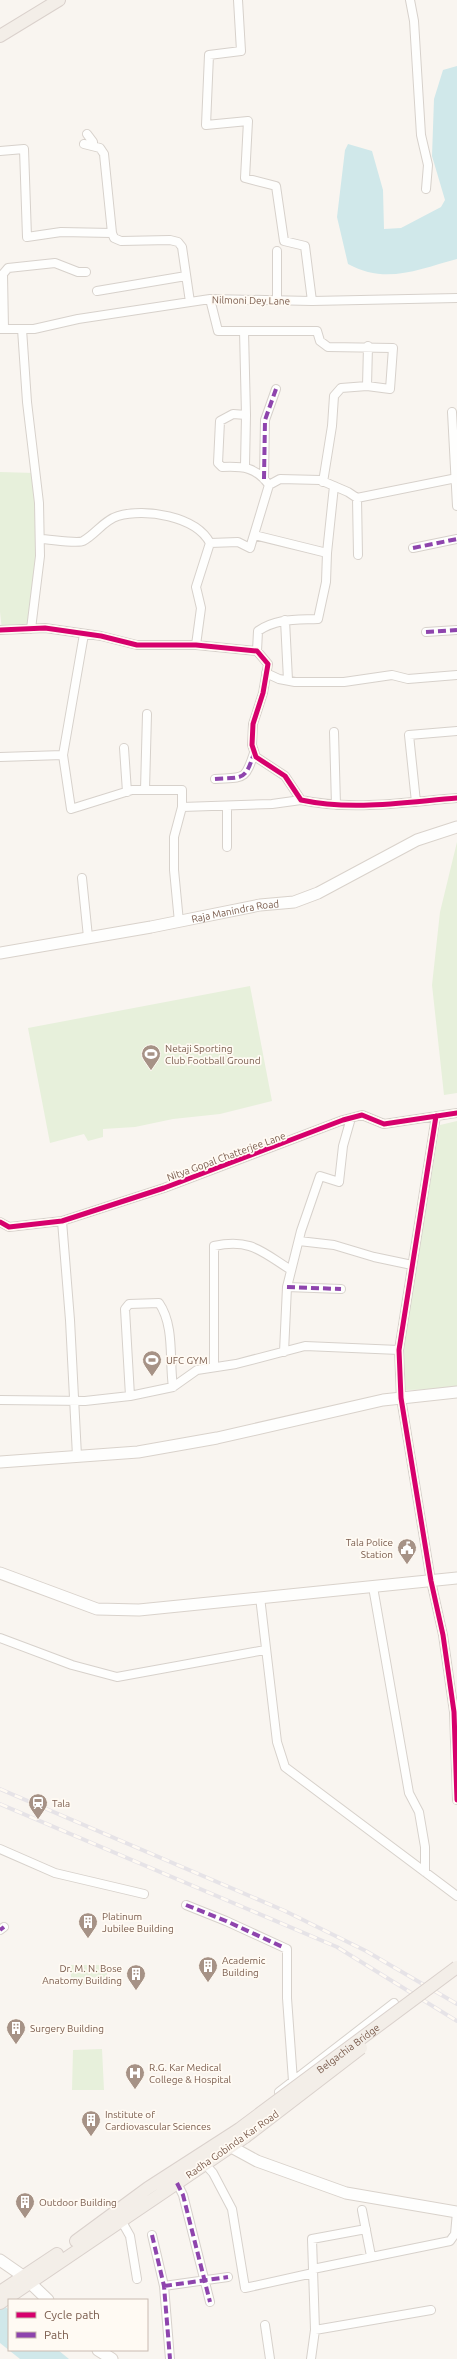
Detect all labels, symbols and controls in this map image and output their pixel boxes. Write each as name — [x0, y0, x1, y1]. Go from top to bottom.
street label: Nilmoni Dey Lane — [212, 294, 290, 307]
street label: Raja Manindra Road — [190, 898, 280, 925]
sports icon: Netaji Sporting Club Football Ground — [140, 1043, 162, 1071]
place label: Netaji Sporting Club Football Ground — [165, 1043, 261, 1066]
street label: Nitya Gopal Chatterjee Lane — [165, 1130, 287, 1183]
sports icon: UFC GYM — [141, 1349, 163, 1377]
place label: UFC GYM — [166, 1355, 208, 1366]
place label: Tala Police Station — [346, 1537, 393, 1560]
public building icon: Tala Police Station — [396, 1537, 418, 1565]
station icon: Tala — [27, 1792, 49, 1820]
place label: Tala — [52, 1798, 70, 1809]
building icon: Platinum Jubilee Building — [77, 1911, 99, 1939]
place label: Platinum Jubilee Building — [102, 1911, 174, 1934]
building icon: Academic Building — [197, 1955, 219, 1983]
place label: Academic Building — [222, 1955, 266, 1978]
place label: Dr. M. N. Bose Anatomy Building — [42, 1963, 122, 1986]
building icon: Dr. M. N. Bose Anatomy Building — [125, 1963, 147, 1991]
building icon: Surgery Building — [5, 2017, 27, 2045]
street label: Belgachia Bridge — [315, 2022, 382, 2076]
place label: Surgery Building — [30, 2023, 104, 2034]
hospital icon: R.G. Kar Medical College & Hospital — [124, 2062, 146, 2090]
place label: R.G. Kar Medical College & Hospital — [149, 2062, 232, 2085]
street label: Radha Gobinda Kar Road — [184, 2108, 281, 2181]
building icon: Institute of Cardiovascular Sciences — [80, 2109, 102, 2137]
place label: Institute of Cardiovascular Sciences — [105, 2109, 211, 2132]
building icon: Outdoor Building — [14, 2191, 36, 2219]
place label: Outdoor Building — [39, 2197, 117, 2208]
legend — [8, 2299, 148, 2351]
text: Cycle path — [44, 2308, 100, 2321]
text: Path — [44, 2328, 69, 2341]

